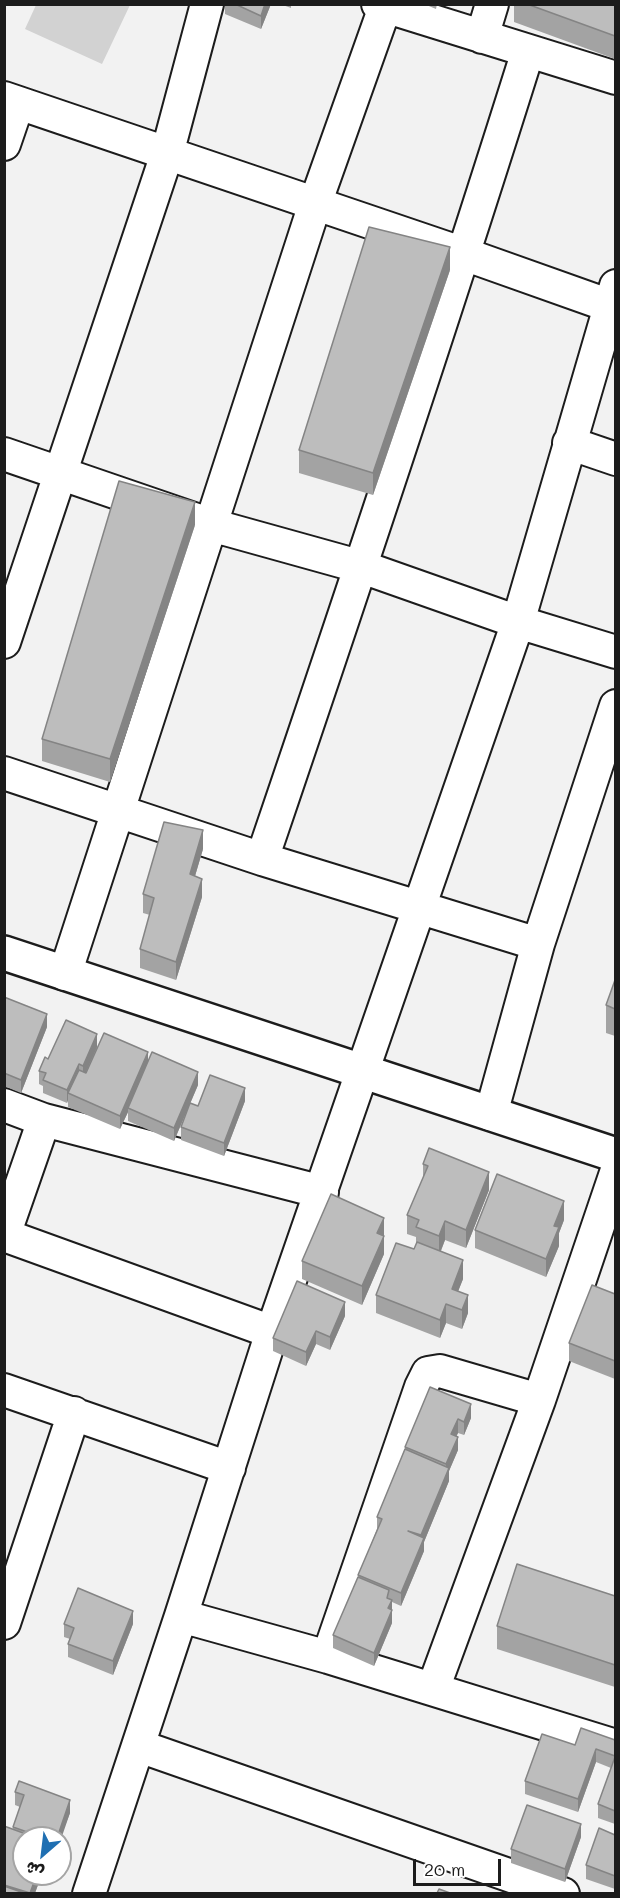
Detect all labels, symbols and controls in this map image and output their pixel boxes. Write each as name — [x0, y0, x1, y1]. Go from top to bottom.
north arrow — [12, 1826, 72, 1886]
scale bar — [416, 1847, 504, 1885]
text: ش — [22, 1857, 47, 1884]
text: 20 m — [424, 1857, 465, 1881]

